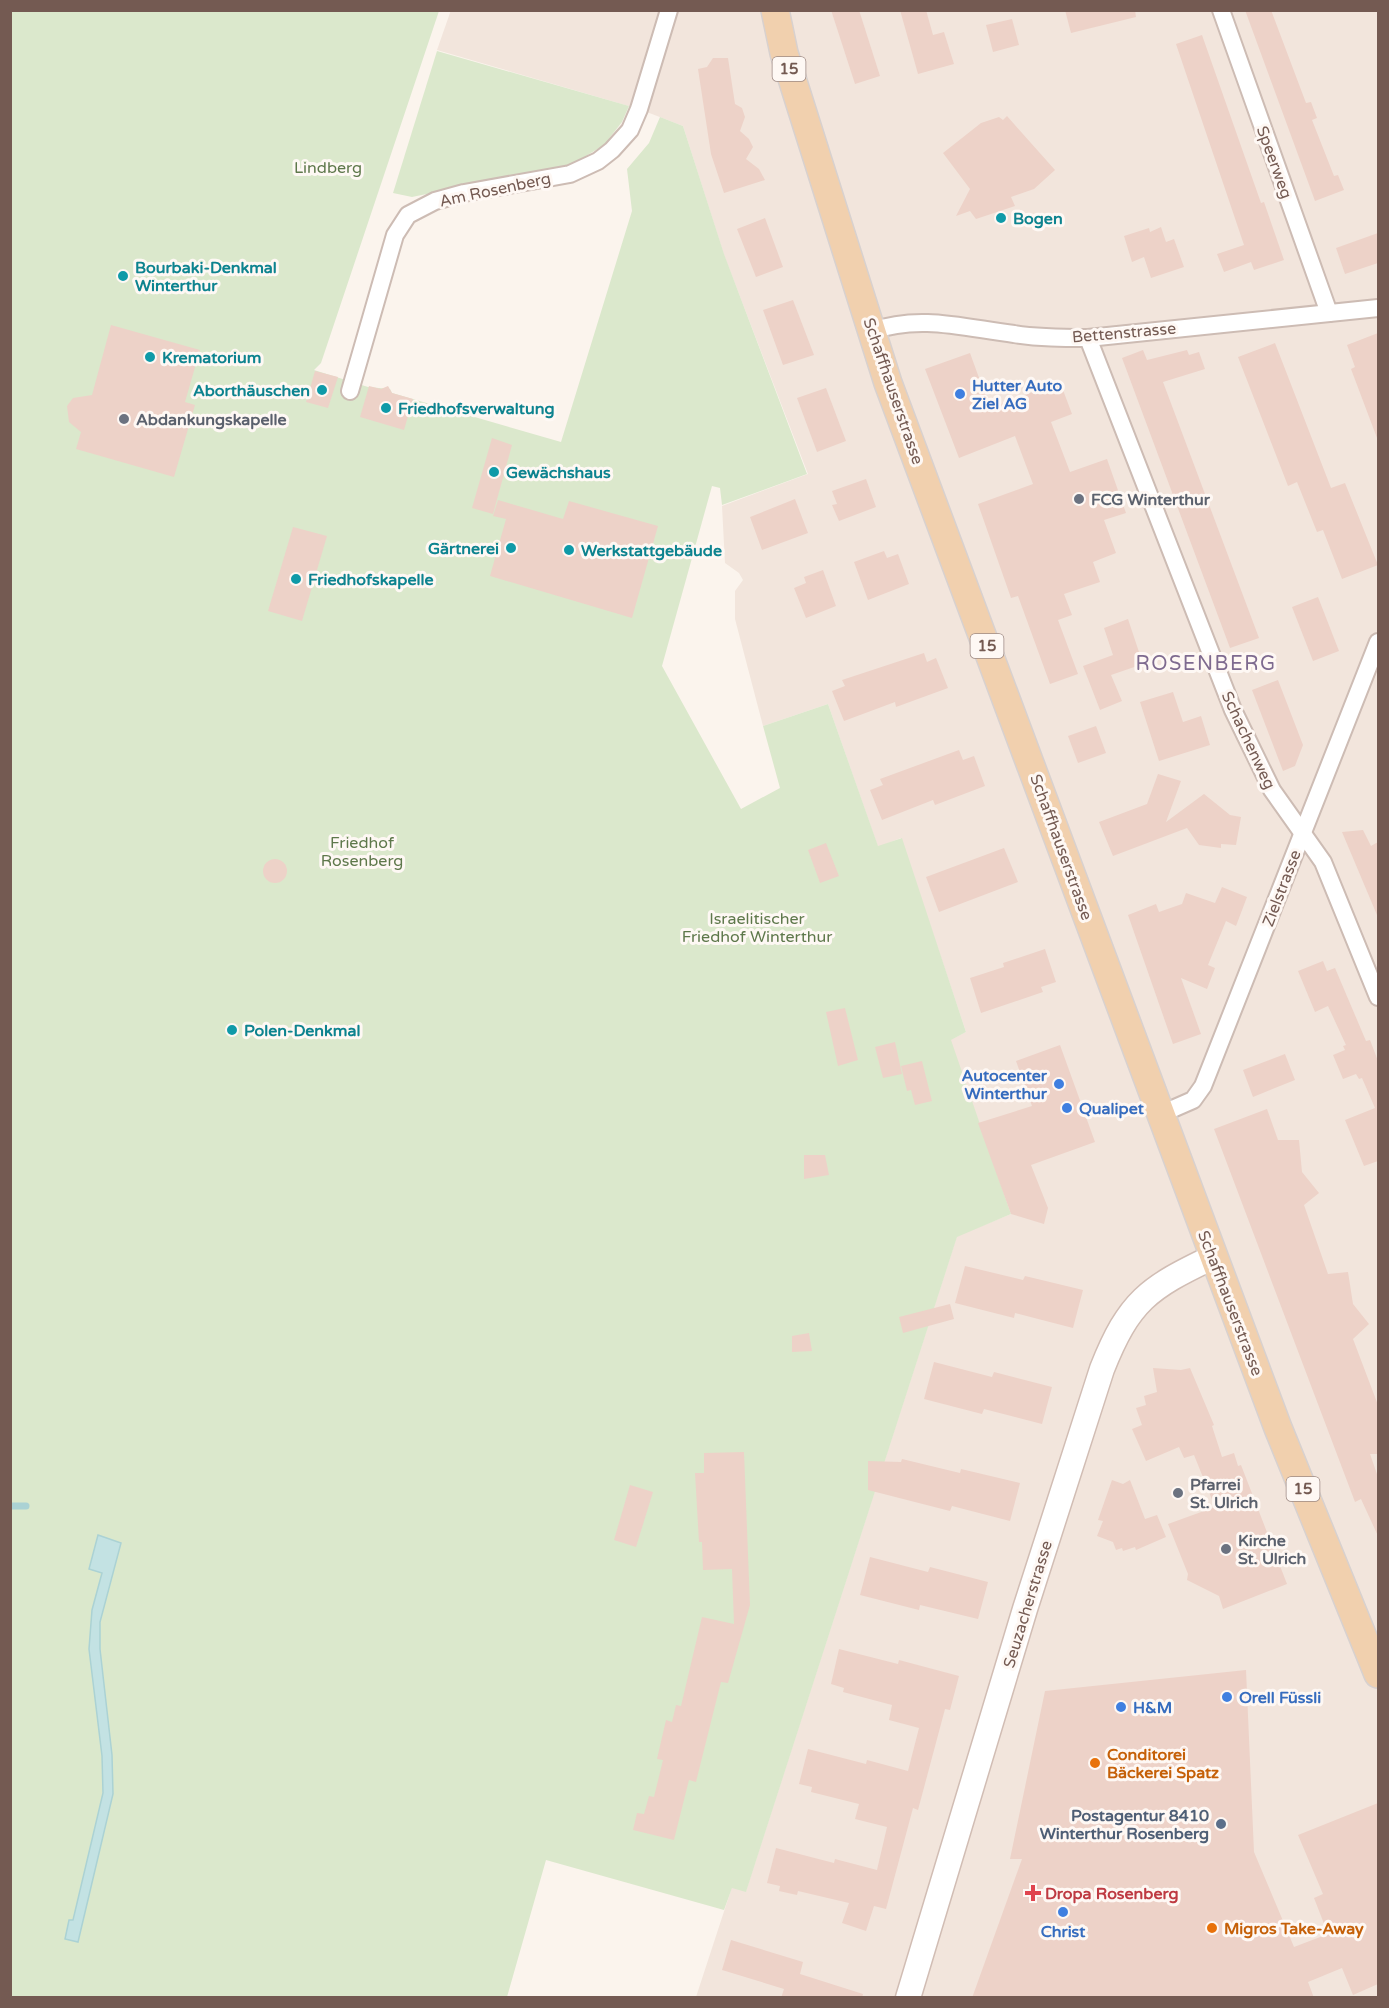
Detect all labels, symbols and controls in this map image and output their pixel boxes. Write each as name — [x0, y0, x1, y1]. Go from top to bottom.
road number: 15 — [772, 57, 806, 81]
street label: Speerweg — [1252, 123, 1296, 201]
park label: Lindberg — [294, 158, 362, 178]
street label: Am Rosenberg — [438, 168, 553, 212]
place label: Bogen — [1013, 209, 1063, 229]
marker: Bogen — [994, 211, 1008, 225]
place label: Bourbaki-Denkmal Winterthur — [135, 258, 277, 296]
marker: Bourbaki-Denkmal Winterthur — [116, 269, 130, 283]
street label: Schaffhauserstrasse — [859, 315, 928, 467]
street label: Bettenstrasse — [1071, 318, 1177, 348]
place label: Krematorium — [162, 348, 261, 368]
marker: Krematorium — [143, 350, 157, 364]
place label: Hutter Auto Ziel AG — [972, 376, 1063, 414]
place label: Aborthäuschen — [193, 381, 310, 401]
marker: Aborthäuschen — [315, 383, 329, 397]
marker: Hutter Auto Ziel AG — [953, 387, 967, 401]
place label: Friedhofsverwaltung — [398, 399, 554, 419]
marker: Friedhofsverwaltung — [379, 401, 393, 415]
place label: Abdankungskapelle — [136, 410, 286, 430]
marker: Abdankungskapelle — [117, 412, 131, 426]
place label: Gewächshaus — [506, 463, 611, 483]
marker: Gewächshaus — [487, 465, 501, 479]
place label: FCG Winterthur — [1091, 490, 1211, 510]
marker: FCG Winterthur — [1072, 492, 1086, 506]
place label: Gärtnerei — [428, 539, 499, 559]
marker: Gärtnerei — [504, 541, 518, 555]
place label: Werkstattgebäude — [581, 541, 722, 561]
marker: Werkstattgebäude — [562, 543, 576, 557]
place label: Friedhofskapelle — [308, 570, 433, 590]
marker: Friedhofskapelle — [289, 572, 303, 586]
road number: 15 — [970, 634, 1004, 658]
district label: ROSENBERG — [1135, 652, 1277, 676]
street label: Schachenweg — [1217, 688, 1280, 793]
street label: Schaffhauserstrasse — [1025, 772, 1097, 923]
park label: Friedhof Rosenberg — [321, 833, 403, 871]
street label: Zielstrasse — [1258, 847, 1306, 930]
park label: Israelitischer Friedhof Winterthur — [682, 909, 833, 947]
place label: Polen-Denkmal — [244, 1021, 360, 1041]
marker: Polen-Denkmal — [225, 1023, 239, 1037]
place label: Autocenter Winterthur — [962, 1066, 1048, 1104]
marker: Autocenter Winterthur — [1052, 1077, 1066, 1091]
place label: Qualipet — [1079, 1099, 1145, 1119]
marker: Qualipet — [1060, 1101, 1074, 1115]
street label: Schaffhauserstrasse — [1193, 1228, 1267, 1379]
place label: Pfarrei St. Ulrich — [1190, 1475, 1258, 1513]
road number: 15 — [1286, 1477, 1320, 1501]
marker: Pfarrei St. Ulrich — [1171, 1486, 1185, 1500]
place label: Kirche St. Ulrich — [1238, 1531, 1306, 1569]
street label: Seuzacherstrasse — [999, 1538, 1057, 1670]
marker: Kirche St. Ulrich — [1219, 1542, 1233, 1556]
place label: Orell Füssli — [1239, 1688, 1321, 1708]
marker: Orell Füssli — [1220, 1690, 1234, 1704]
place label: H&M — [1133, 1698, 1172, 1718]
marker: H&M — [1114, 1700, 1128, 1714]
place label: Conditorei Bäckerei Spatz — [1107, 1745, 1219, 1783]
marker: Conditorei Bäckerei Spatz — [1088, 1756, 1102, 1770]
place label: Postagentur 8410 Winterthur Rosenberg — [1040, 1806, 1209, 1844]
marker: Postagentur 8410 Winterthur Rosenberg — [1214, 1817, 1228, 1831]
place label: Dropa Rosenberg — [1045, 1884, 1178, 1904]
marker: Dropa Rosenberg — [1026, 1886, 1040, 1900]
marker: Christ — [1056, 1905, 1070, 1919]
place label: Migros Take-Away — [1224, 1919, 1364, 1939]
marker: Migros Take-Away — [1205, 1921, 1219, 1935]
place label: Christ — [1041, 1922, 1086, 1942]

